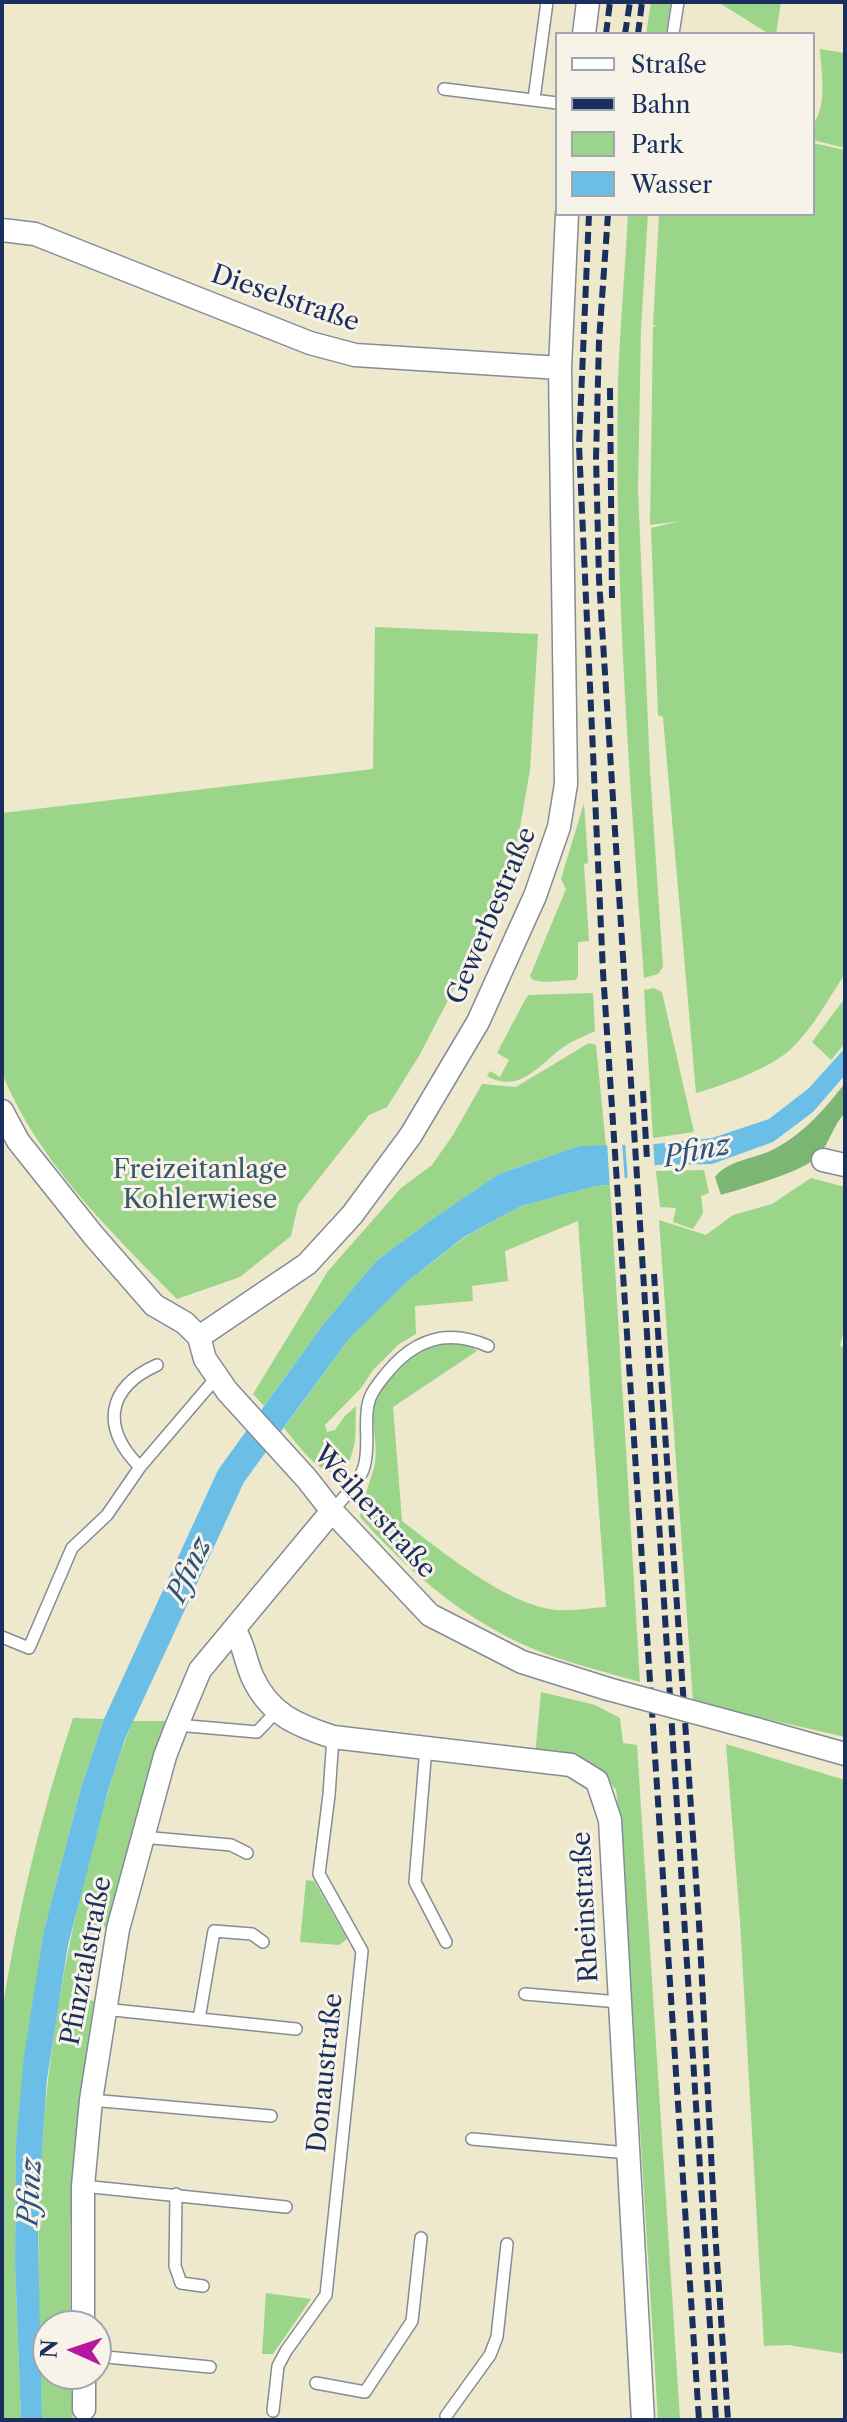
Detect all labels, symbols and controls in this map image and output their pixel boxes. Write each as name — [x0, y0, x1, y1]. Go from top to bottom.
legend — [555, 32, 815, 216]
text: Straße — [631, 50, 707, 79]
text: Bahn — [631, 90, 690, 119]
text: Park — [631, 130, 683, 159]
text: Wasser — [631, 170, 712, 199]
street label: Dieselstraße — [207, 259, 363, 339]
street label: Gewerbestraße — [441, 823, 543, 1009]
water label: Pfinz — [660, 1129, 734, 1175]
park label: Freizeitanlage Kohlerwiese — [113, 1154, 287, 1216]
street label: Weiherstraße — [306, 1439, 442, 1585]
water label: Pfinz — [160, 1532, 220, 1608]
street label: Rheinstraße — [566, 1831, 606, 1983]
street label: Pfinztalstraße — [55, 1874, 119, 2048]
street label: Donaustraße — [302, 1992, 350, 2154]
water label: Pfinz — [12, 2157, 50, 2227]
north arrow — [32, 2310, 112, 2390]
text: N — [36, 2339, 64, 2359]

